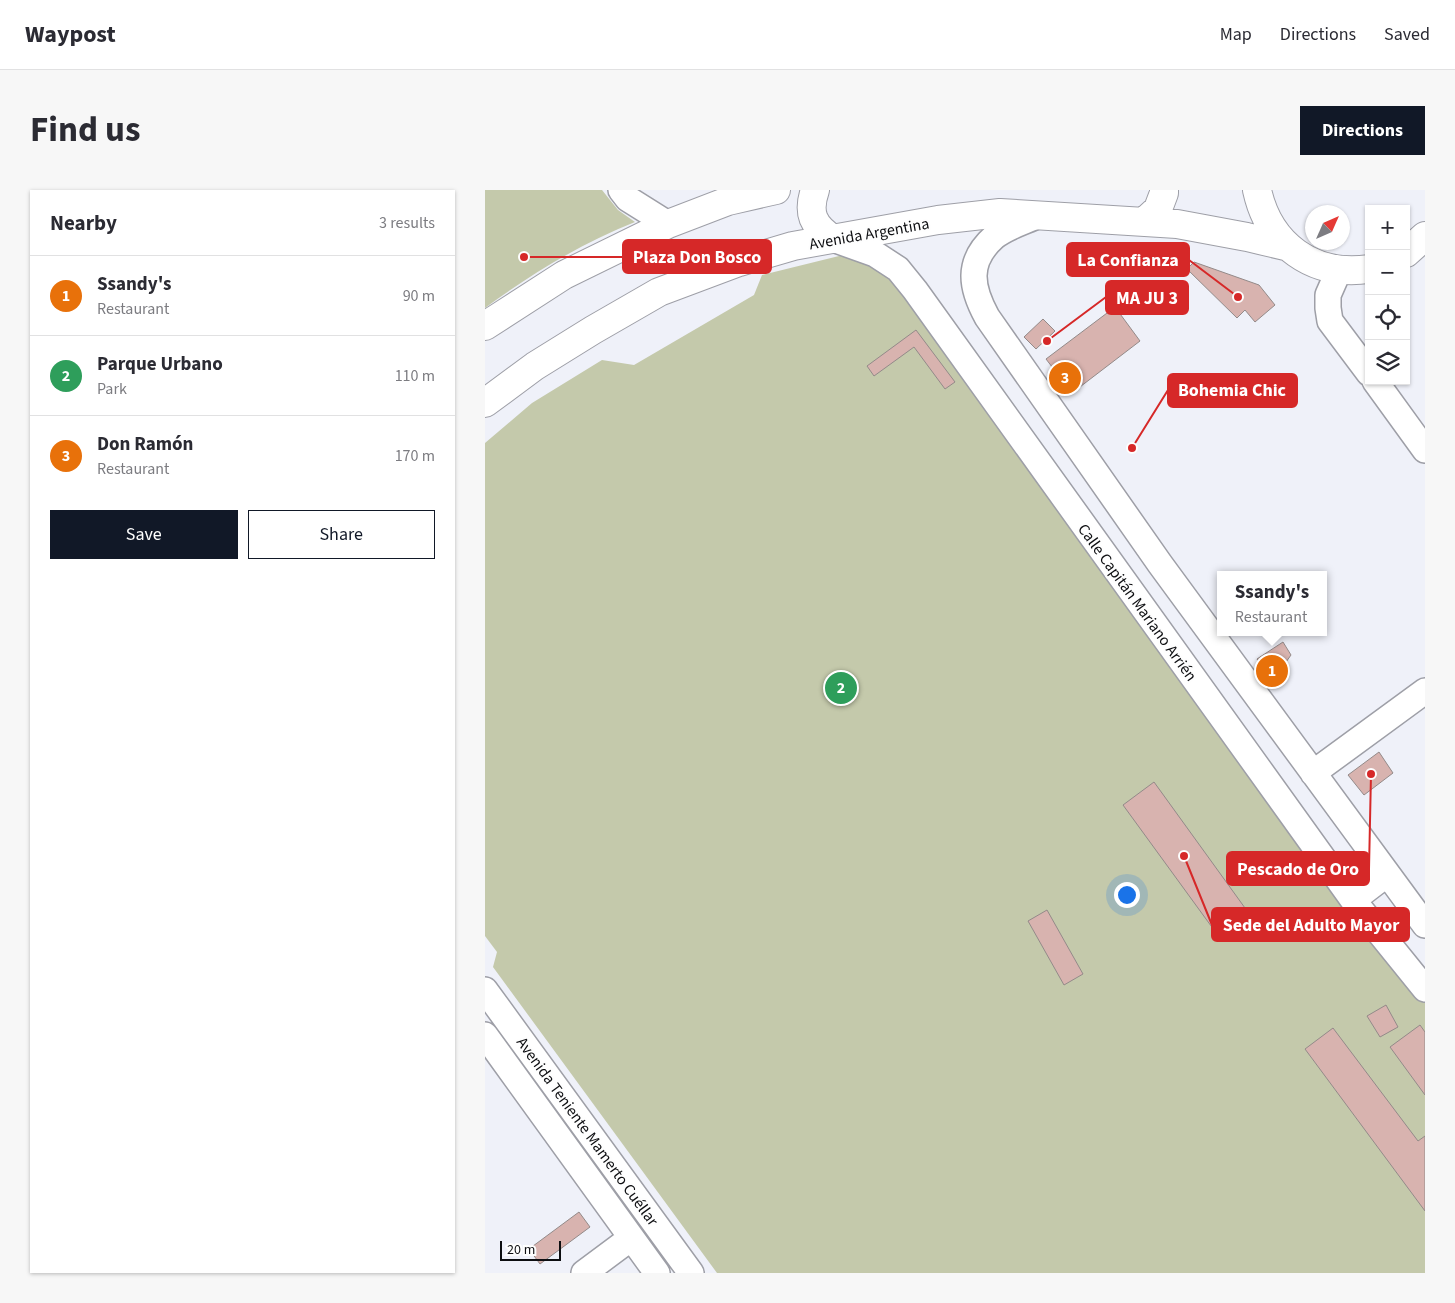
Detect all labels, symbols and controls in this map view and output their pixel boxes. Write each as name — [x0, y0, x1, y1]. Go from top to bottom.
text: Waypost — [25, 17, 116, 52]
text: Map — [1220, 22, 1252, 47]
text: Directions — [1280, 22, 1356, 47]
text: Saved — [1384, 22, 1430, 47]
text: Find us — [30, 105, 140, 155]
button: Directions — [1300, 106, 1425, 155]
north arrow — [1305, 205, 1350, 250]
map controls — [1365, 205, 1410, 385]
button: + — [1365, 205, 1410, 250]
text: Nearby — [50, 208, 117, 238]
text: 3 results — [379, 212, 435, 234]
street label: Avenida Argentina — [807, 213, 931, 255]
callout: Plaza Don Bosco — [623, 240, 771, 273]
callout: La Confianza — [1067, 243, 1189, 276]
text: Plaza Don Bosco — [633, 245, 761, 270]
text: La Confianza — [1077, 248, 1179, 273]
button: − — [1365, 250, 1410, 295]
text: Ssandy's — [97, 271, 171, 298]
callout: MA JU 3 — [1106, 281, 1188, 314]
text: 1 — [62, 285, 70, 307]
text: 90 m — [403, 285, 435, 307]
text: MA JU 3 — [1116, 286, 1178, 311]
button: locate — [1365, 295, 1410, 340]
text: Restaurant — [97, 298, 170, 320]
button: layers — [1365, 340, 1410, 385]
text: Parque Urbano — [97, 351, 223, 378]
pin: 3 — [1049, 359, 1081, 397]
text: 2 — [62, 365, 70, 387]
text: 110 m — [395, 365, 435, 387]
callout: Bohemia Chic — [1168, 374, 1297, 407]
text: Park — [97, 378, 127, 400]
text: Bohemia Chic — [1178, 378, 1287, 403]
text: Don Ramón — [97, 431, 193, 458]
text: 3 — [62, 445, 70, 467]
text: 170 m — [395, 445, 435, 467]
text: Restaurant — [97, 458, 170, 480]
button: Save — [50, 510, 238, 559]
button: Share — [248, 510, 435, 559]
street label: Calle Capitán Mariano Arrién — [1072, 519, 1202, 686]
popup — [1217, 571, 1327, 636]
text: Ssandy's — [1235, 579, 1309, 606]
text: Restaurant — [1235, 606, 1307, 628]
pin: 1 — [1256, 652, 1288, 690]
pin: 2 — [825, 669, 857, 707]
callout: Pescado de Oro — [1227, 852, 1369, 885]
text: Pescado de Oro — [1237, 857, 1359, 882]
your location — [1114, 882, 1140, 908]
callout: Sede del Adulto Mayor — [1212, 908, 1409, 941]
text: Sede del Adulto Mayor — [1223, 913, 1400, 938]
street label: Avenida Teniente Mamerto Cuéllar — [511, 1033, 664, 1231]
scale bar — [500, 1238, 561, 1261]
text: 20 m — [507, 1240, 535, 1260]

